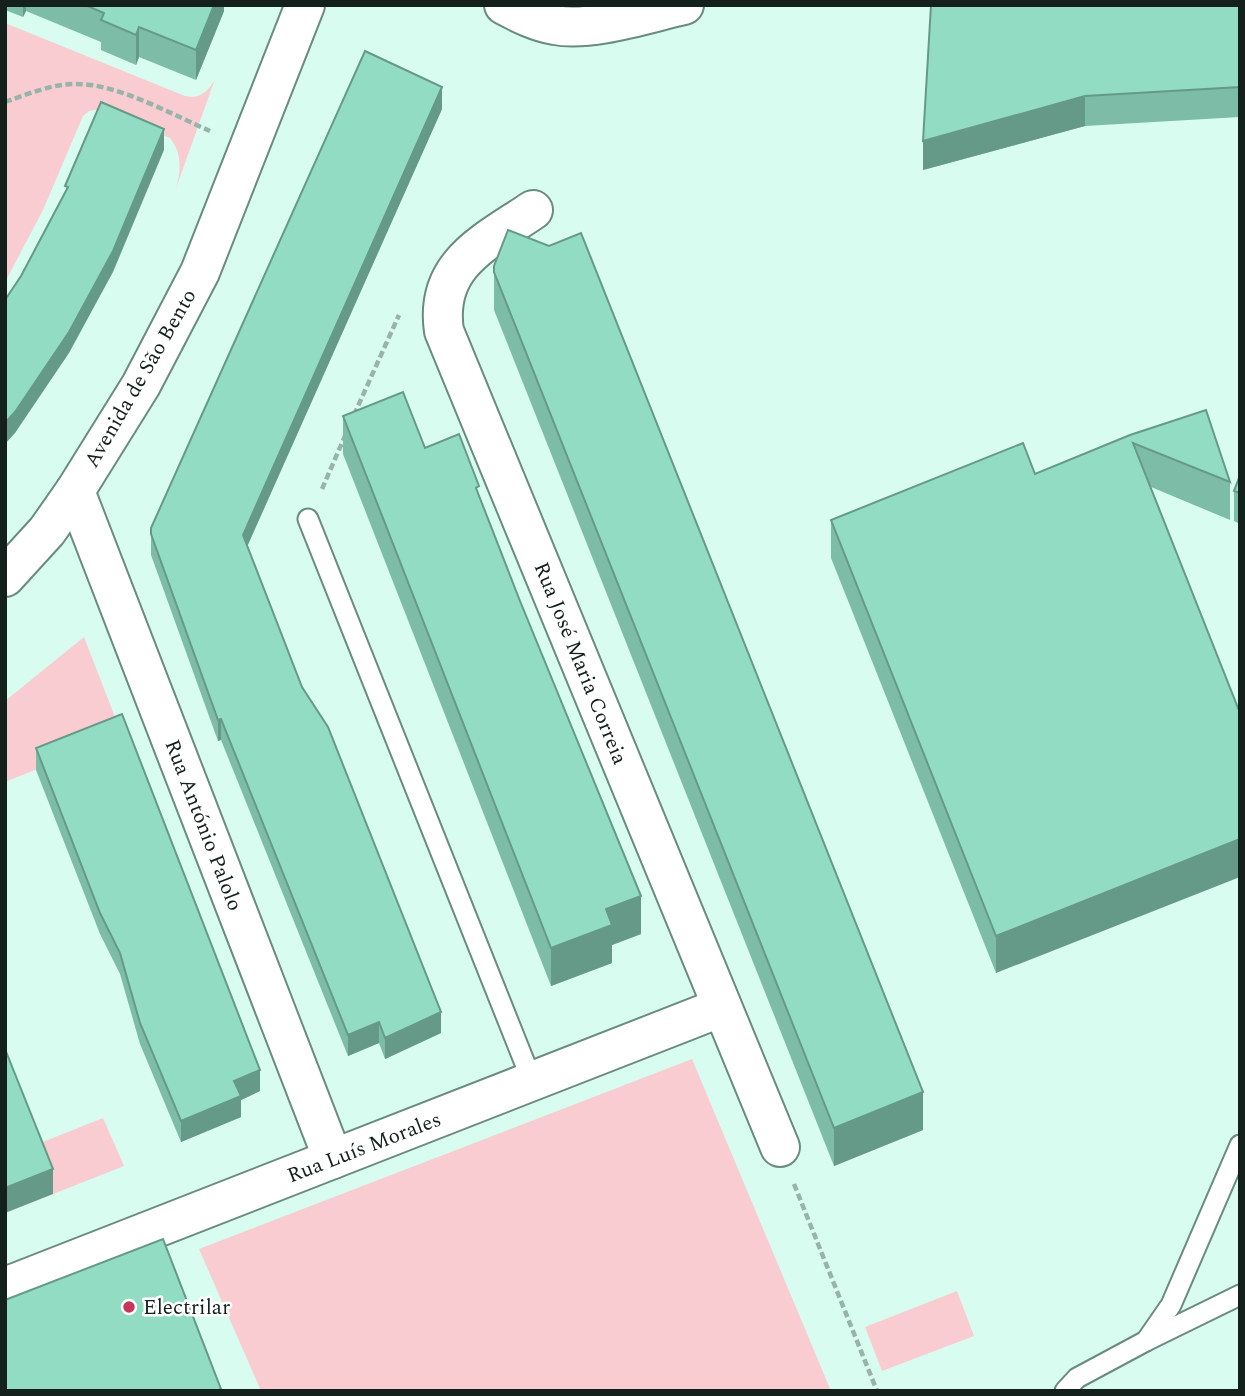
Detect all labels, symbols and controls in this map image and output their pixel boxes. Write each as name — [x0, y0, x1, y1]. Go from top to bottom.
street label: Avenida de São Bento — [77, 283, 205, 474]
street label: Rua José Maria Correia — [525, 557, 636, 770]
street label: Rua António Palolo — [156, 735, 251, 916]
street label: Rua Luís Morales — [283, 1104, 446, 1192]
place label: Electrilar — [143, 1292, 230, 1324]
marker: Electrilar — [121, 1299, 137, 1315]

